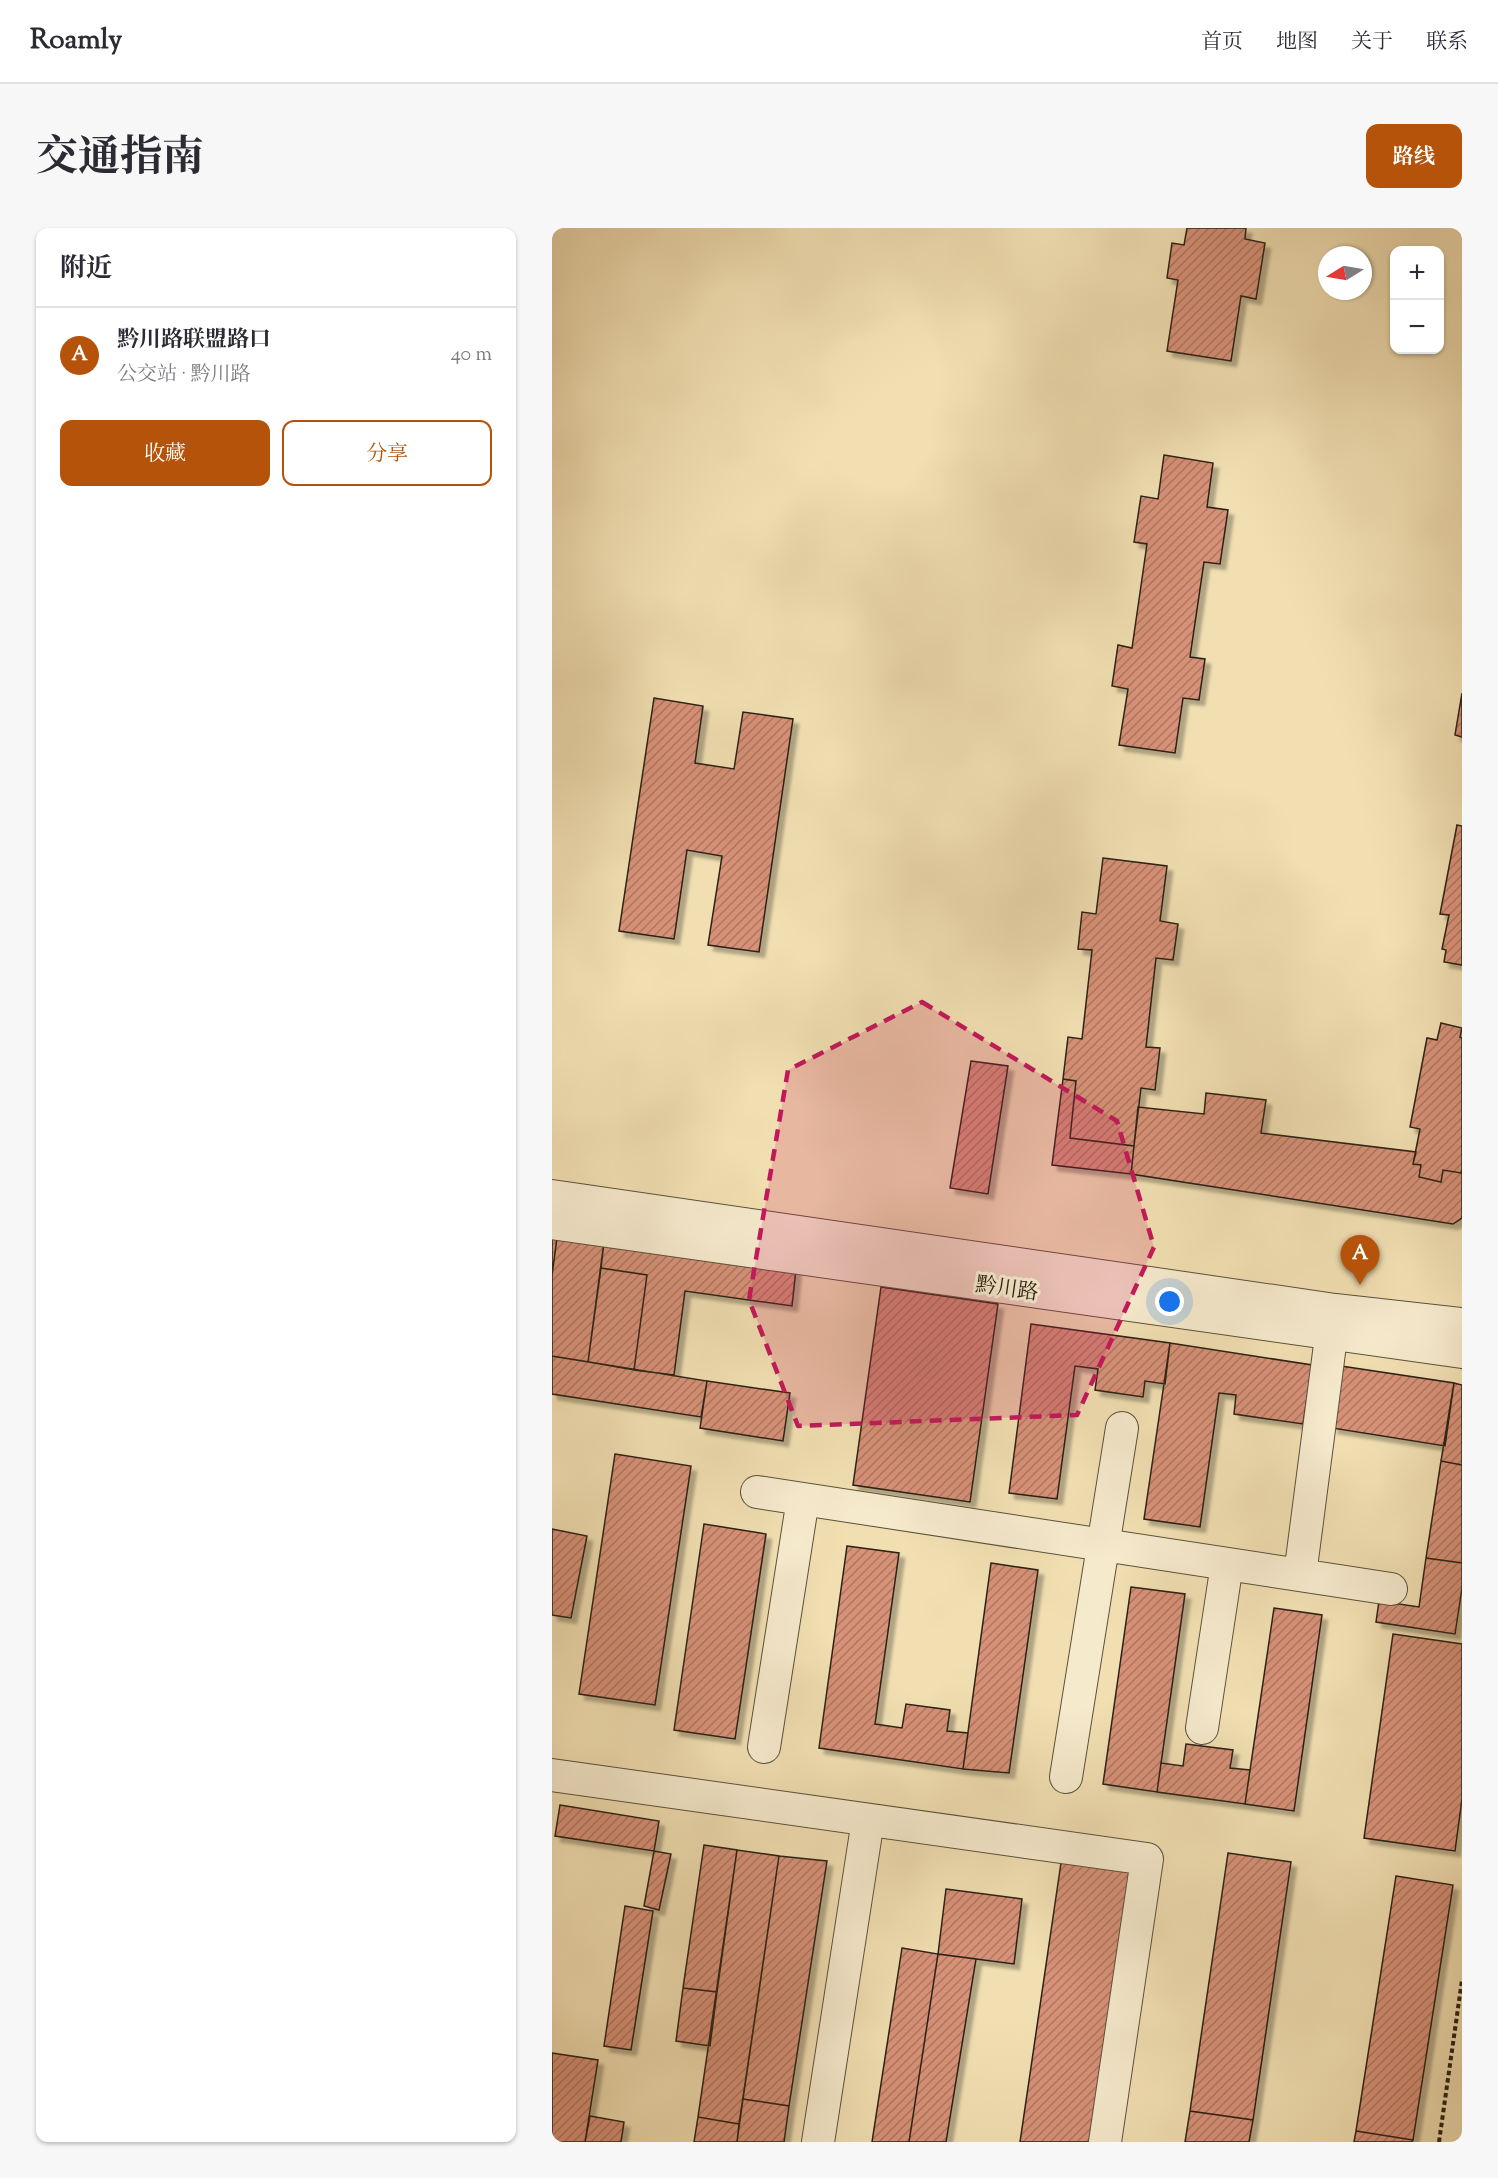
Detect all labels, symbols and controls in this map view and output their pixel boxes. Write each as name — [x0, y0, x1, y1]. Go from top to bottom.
text: Roamly — [30, 21, 122, 61]
text: 首页 — [1201, 28, 1243, 58]
text: 地图 — [1276, 28, 1318, 58]
text: 关于 — [1351, 28, 1393, 58]
text: 联系 — [1426, 28, 1468, 58]
button: 路线 — [1366, 124, 1462, 188]
text: 交通指南 — [36, 130, 204, 190]
north arrow — [1318, 246, 1372, 300]
map controls — [1390, 246, 1444, 354]
button: + — [1390, 246, 1444, 300]
text: 附近 — [60, 251, 112, 288]
button: − — [1390, 300, 1444, 354]
text: 黔川路联盟路口 — [117, 325, 271, 357]
text: A — [71, 341, 88, 370]
text: 40 m — [451, 341, 492, 370]
text: 公交站 · 黔川路 — [117, 361, 251, 390]
button: 收藏 — [60, 420, 270, 486]
button: 分享 — [282, 420, 492, 486]
pin: A — [1340, 1236, 1380, 1285]
street label: 黔川路 — [973, 1271, 1040, 1309]
your location — [1155, 1287, 1184, 1316]

